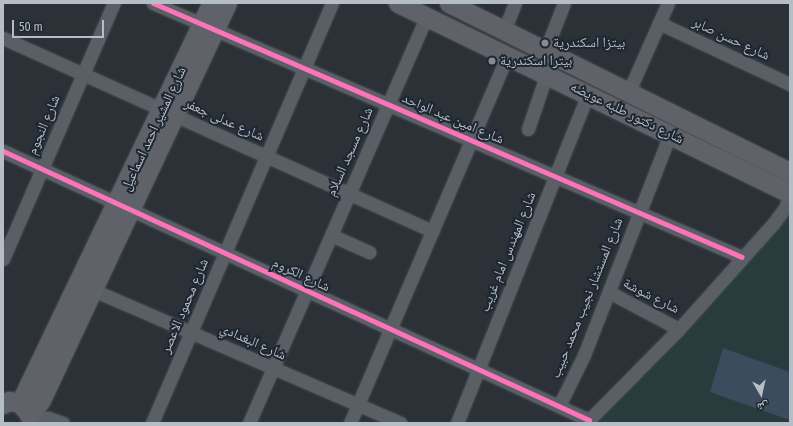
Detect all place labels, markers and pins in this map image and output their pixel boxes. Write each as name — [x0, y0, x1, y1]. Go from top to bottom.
place label: بيتزا اسكندرية — [553, 35, 625, 51]
marker: بيتزا اسكندرية — [540, 38, 550, 48]
place label: بيترا اسكندرية — [500, 53, 572, 69]
marker: بيترا اسكندرية — [487, 56, 497, 66]

